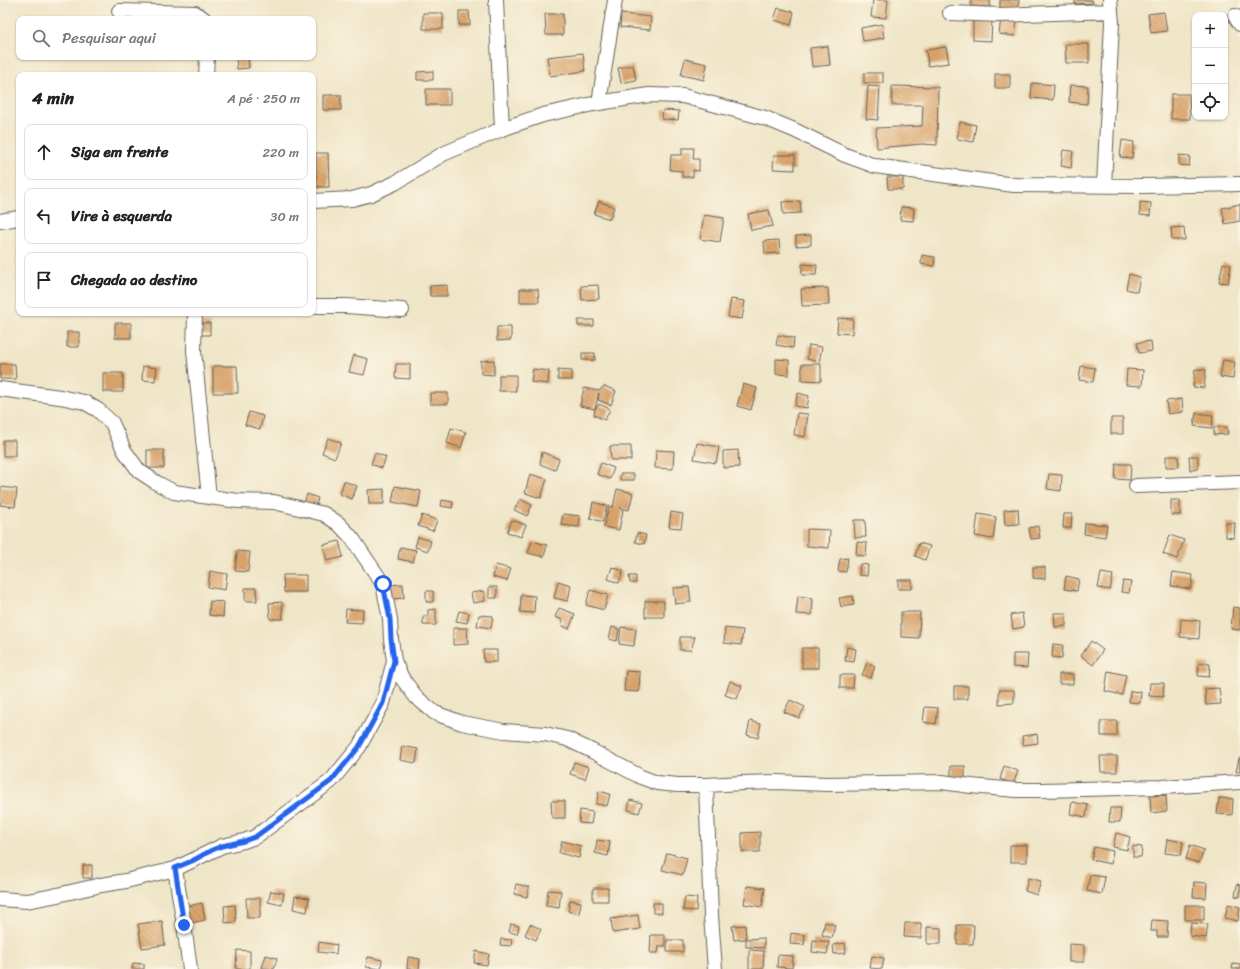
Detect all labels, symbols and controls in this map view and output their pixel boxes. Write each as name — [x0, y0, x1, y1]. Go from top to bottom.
map controls — [1192, 12, 1228, 120]
button: + — [1192, 12, 1228, 48]
search box — [16, 16, 316, 60]
text: Pesquisar aqui — [62, 25, 156, 51]
icon: search — [30, 27, 52, 49]
button: − — [1192, 48, 1228, 84]
text: 4 min — [32, 83, 74, 113]
button: locate — [1192, 84, 1228, 120]
text: A pé · 250 m — [227, 87, 300, 110]
text: Siga em frente — [71, 139, 168, 165]
icon: ahead — [33, 141, 55, 163]
text: 220 m — [262, 141, 299, 164]
text: Vire à esquerda — [71, 203, 172, 229]
icon: left — [33, 205, 55, 227]
text: 30 m — [270, 205, 299, 228]
text: Chegada ao destino — [71, 267, 197, 293]
icon: arrive — [33, 269, 55, 291]
route start — [374, 575, 392, 593]
route end — [175, 916, 193, 934]

